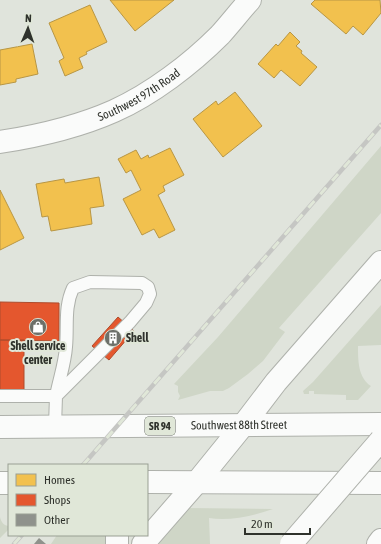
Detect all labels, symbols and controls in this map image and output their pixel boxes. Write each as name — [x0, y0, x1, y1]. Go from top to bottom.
north arrow — [8, 8, 48, 48]
text: N — [25, 12, 32, 24]
street label: Southwest 97th Road — [96, 66, 183, 124]
shop icon: Shell service center — [28, 317, 48, 337]
building icon: Shell — [103, 328, 123, 348]
place label: Shell — [126, 331, 149, 345]
place label: Shell service center — [10, 339, 66, 367]
road number: SR 94 — [145, 417, 175, 435]
street label: Southwest 88th Street — [191, 418, 288, 432]
legend — [8, 464, 148, 536]
text: Homes — [44, 473, 75, 487]
text: Shops — [44, 493, 70, 507]
scale bar — [245, 510, 310, 536]
text: Other — [44, 513, 70, 527]
text: 20 m — [251, 517, 273, 531]

